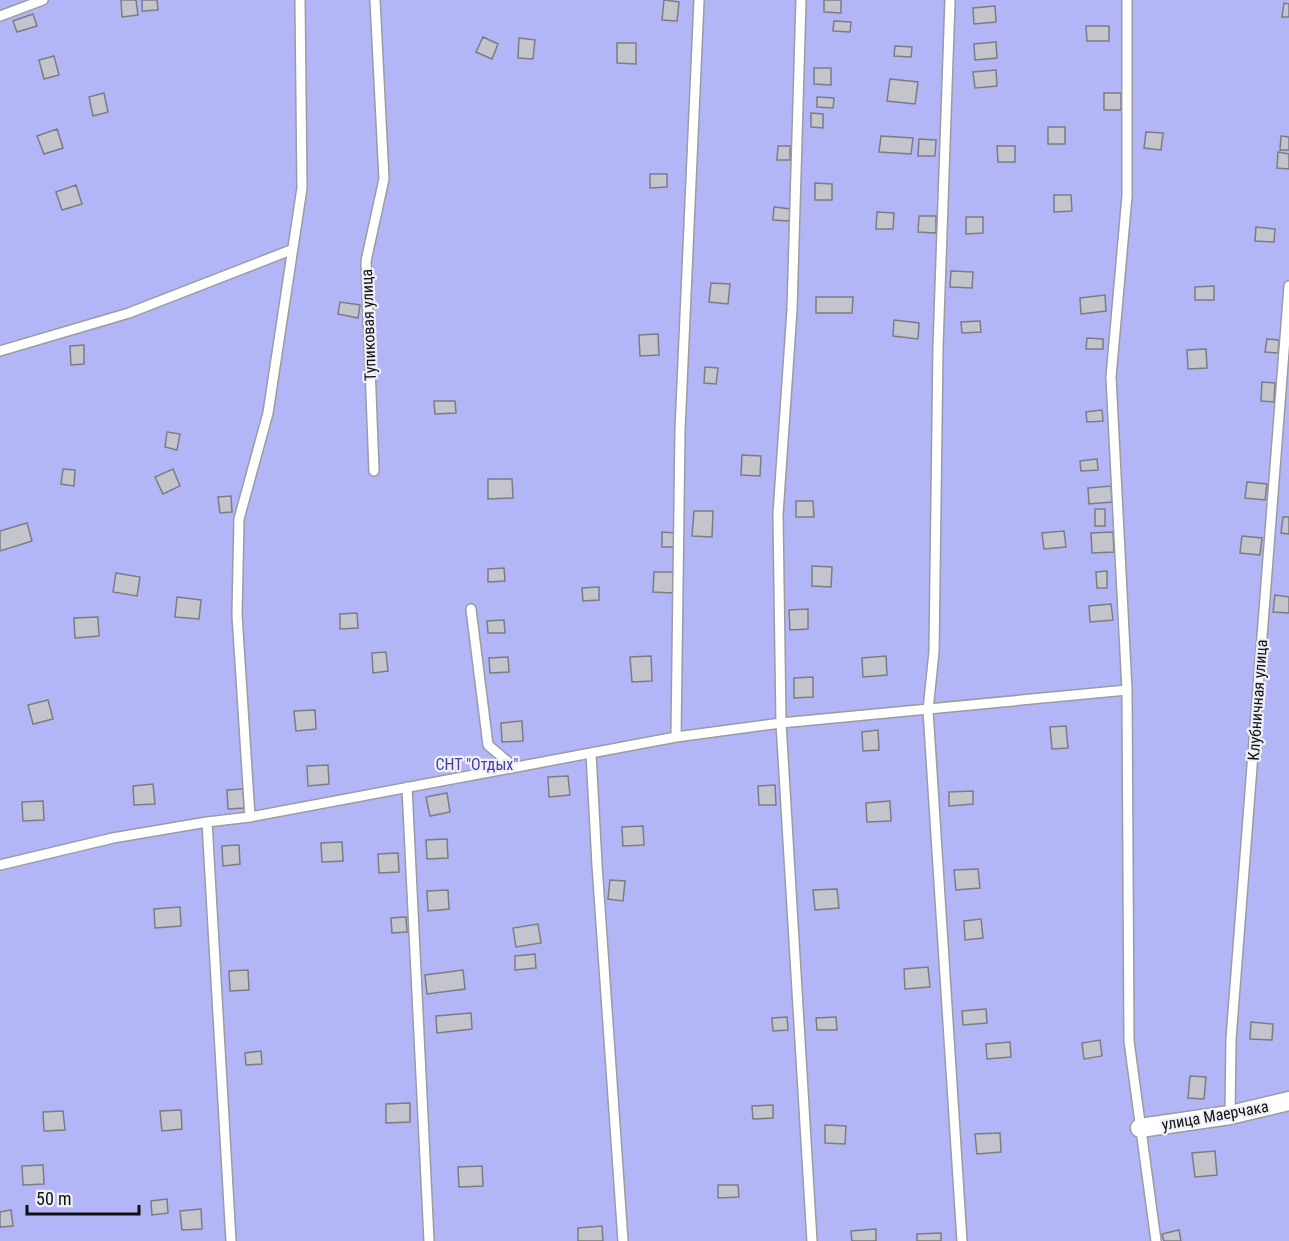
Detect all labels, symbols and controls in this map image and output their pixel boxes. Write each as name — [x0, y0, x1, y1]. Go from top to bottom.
street label: Тупиковая улица — [357, 269, 380, 381]
street label: Клубничная улица — [1244, 639, 1271, 761]
park label: СНТ "Отдых" — [436, 755, 518, 774]
street label: улица Маерчака — [1160, 1097, 1270, 1134]
scale bar — [27, 1178, 140, 1216]
text: 50 m — [36, 1188, 71, 1209]

